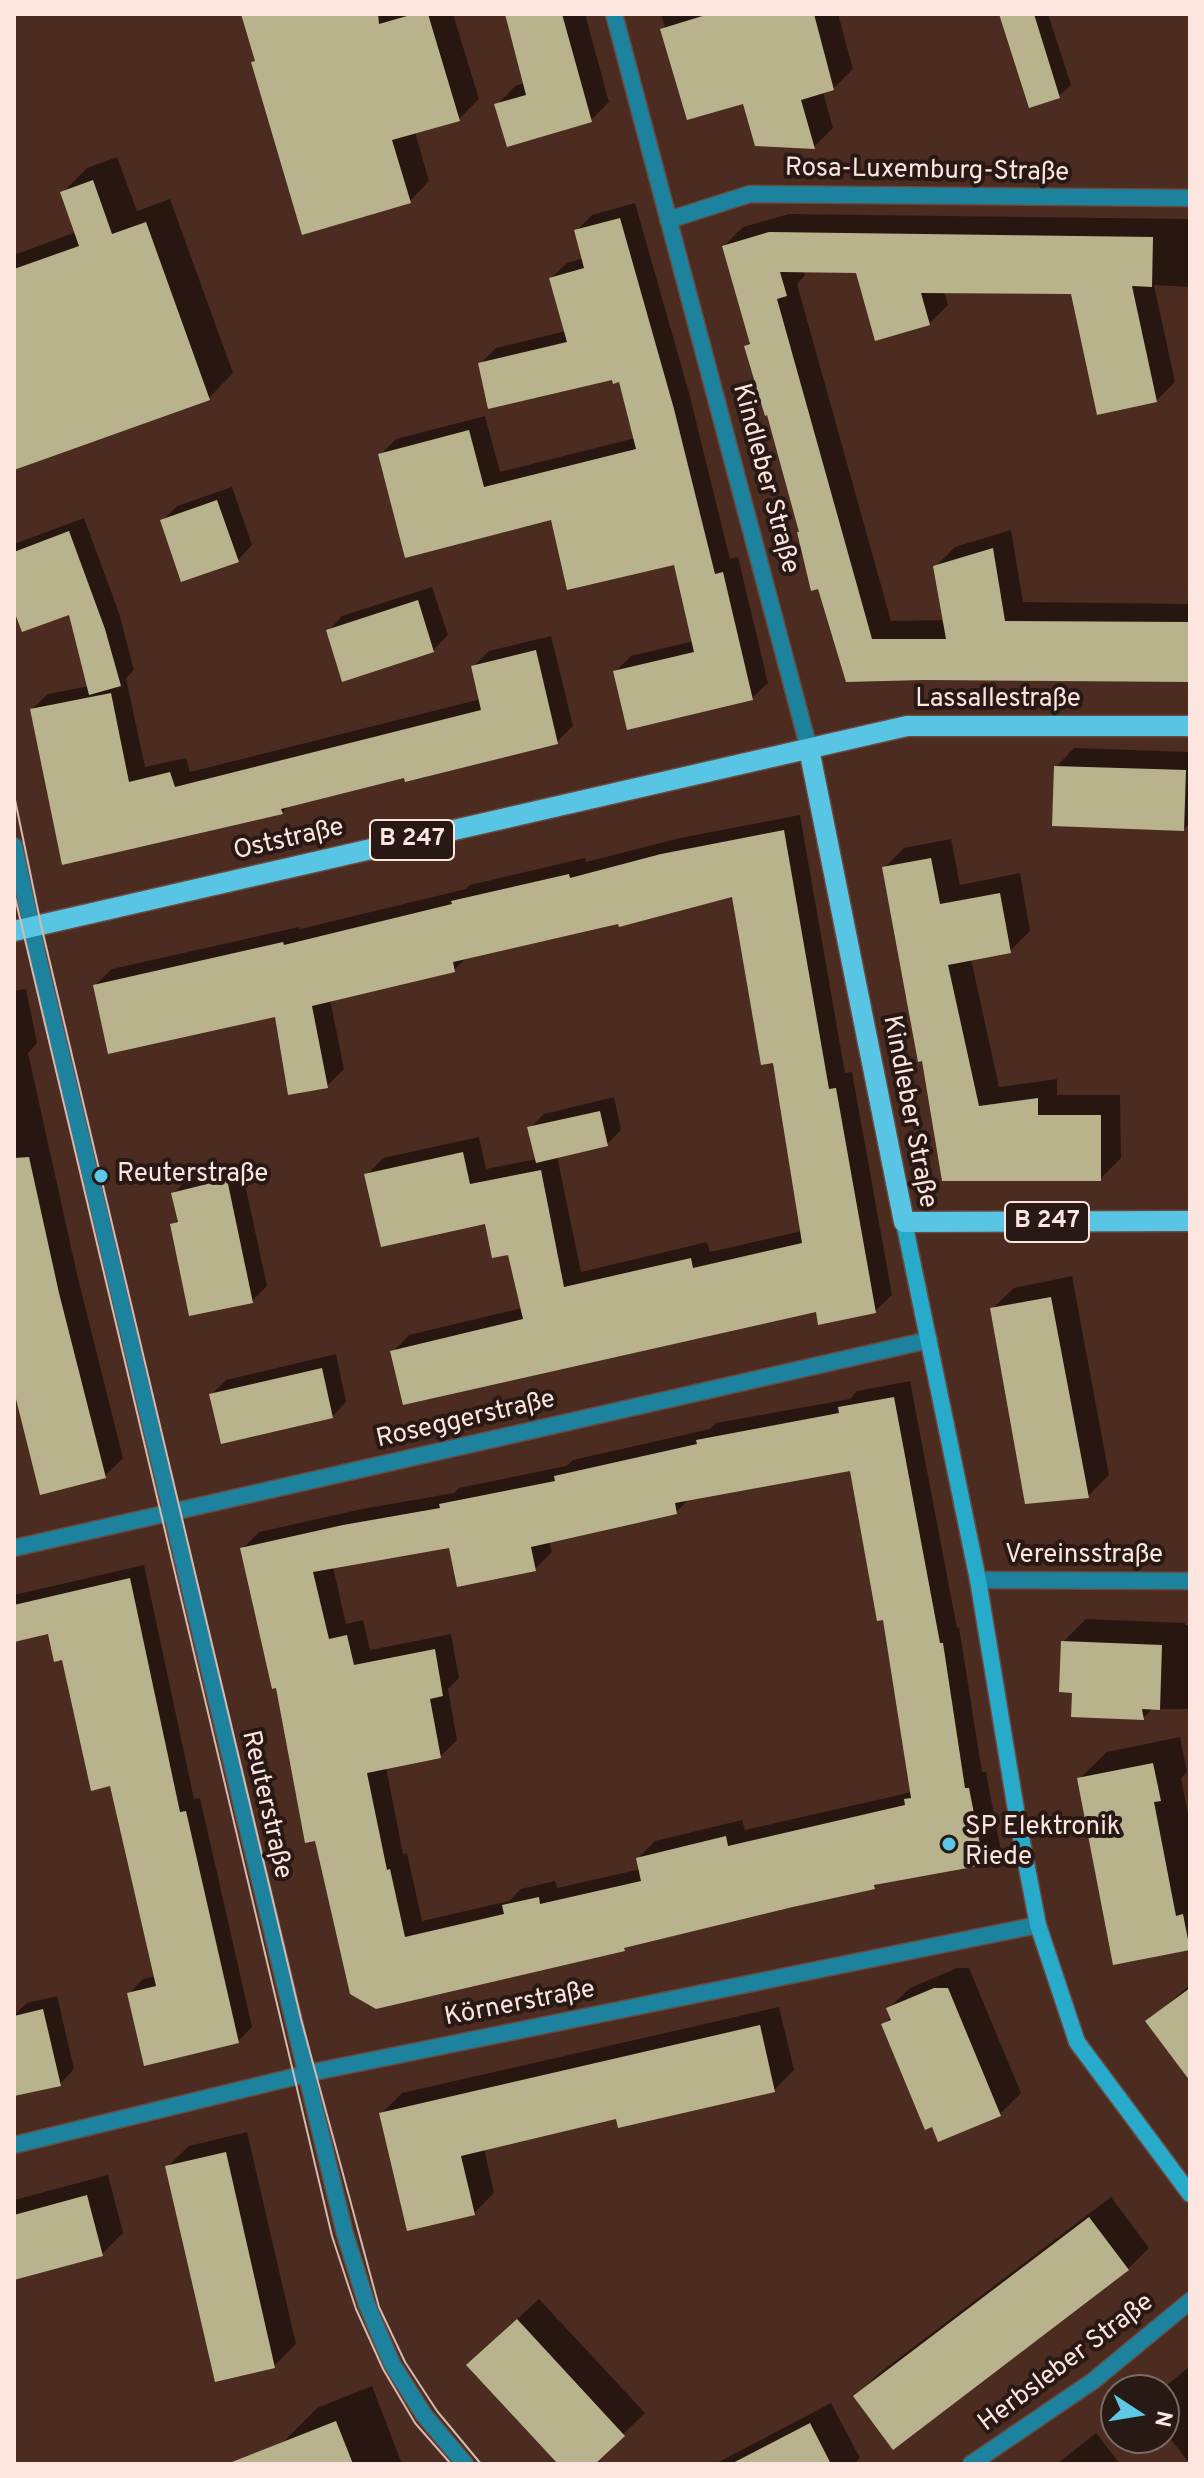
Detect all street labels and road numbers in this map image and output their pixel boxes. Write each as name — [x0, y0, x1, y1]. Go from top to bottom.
street label: Rosa-Luxemburg-Straße — [785, 154, 1069, 190]
street label: Kindleber Straße — [724, 381, 804, 577]
street label: Lassallestraße — [915, 685, 1081, 717]
street label: Oststraße — [231, 813, 347, 869]
road number: B 247 — [370, 820, 454, 860]
street label: Kindleber Straße — [874, 1013, 942, 1211]
road number: B 247 — [1005, 1202, 1089, 1242]
street label: Roseggerstraße — [373, 1385, 559, 1457]
street label: Vereinsstraße — [1005, 1541, 1163, 1573]
street label: Reuterstraße — [233, 1728, 297, 1882]
street label: Körnerstraße — [442, 1975, 598, 2035]
street label: Herbsleber Straße — [973, 2288, 1161, 2440]

